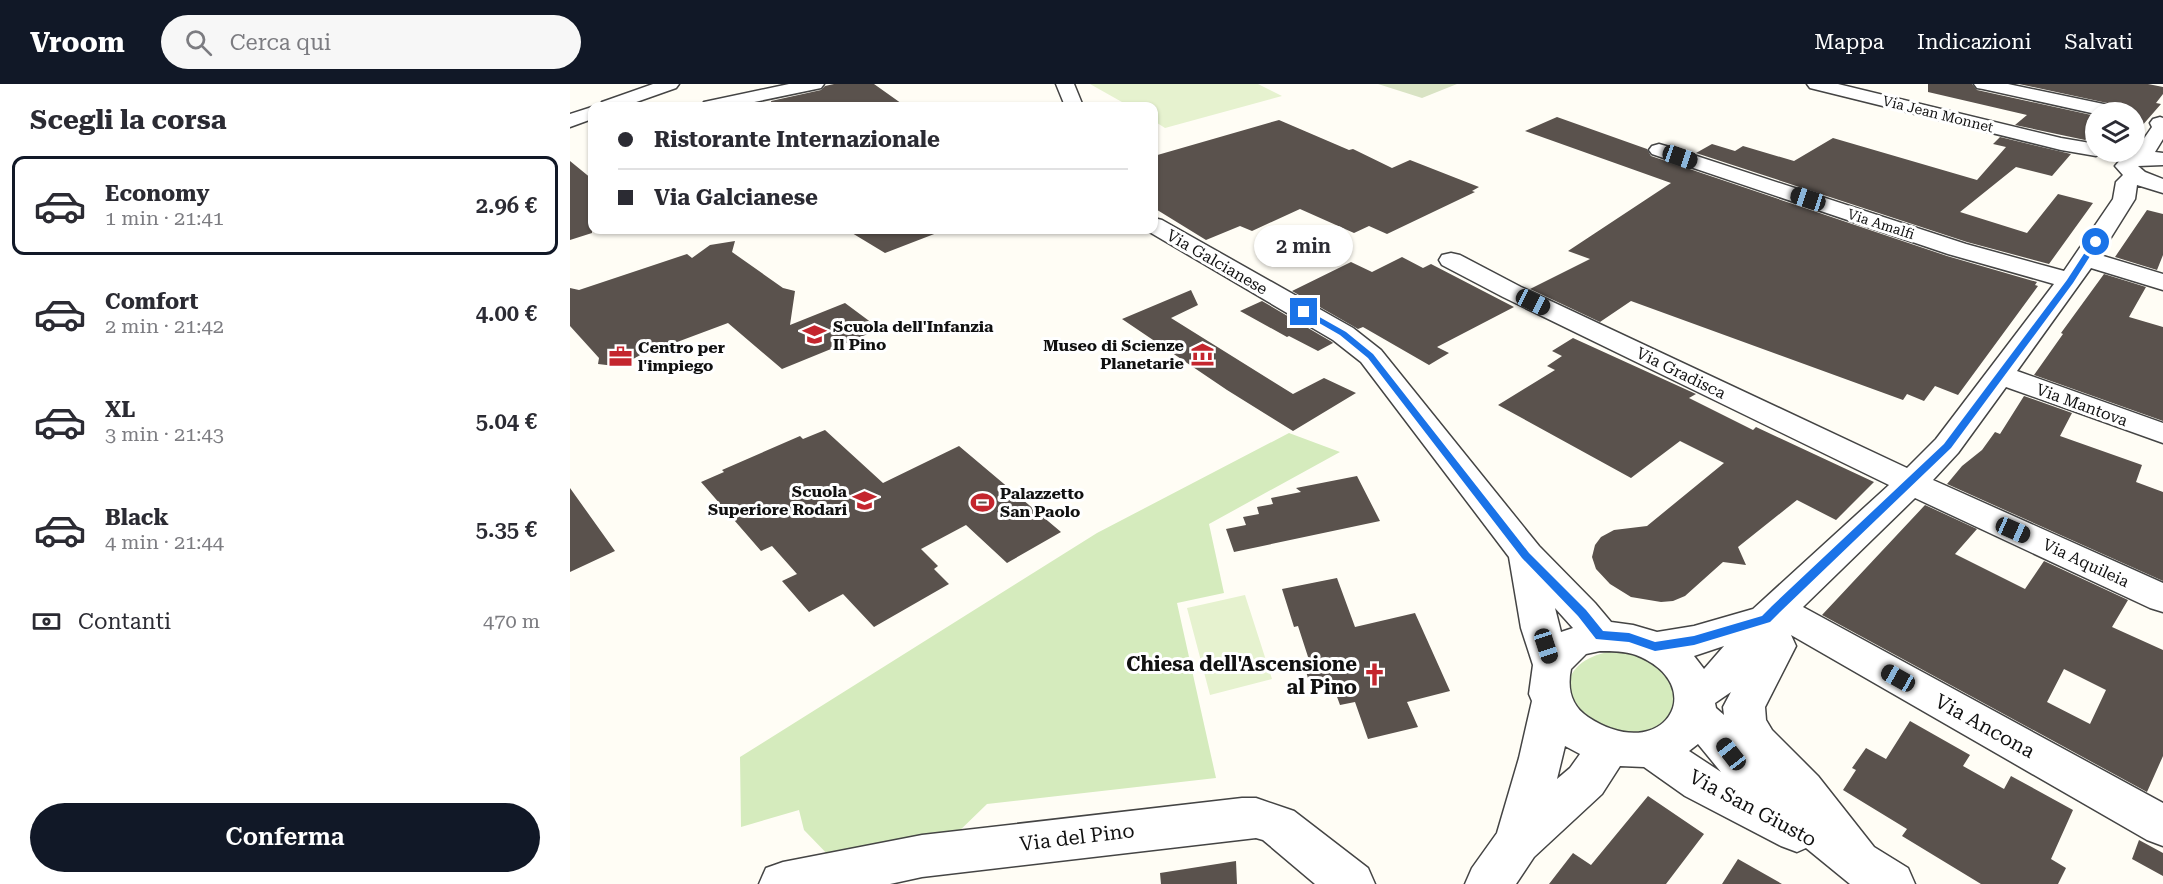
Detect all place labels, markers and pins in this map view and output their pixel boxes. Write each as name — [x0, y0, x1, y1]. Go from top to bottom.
place label: Scuola dell'Infanzia Il Pino — [833, 317, 994, 354]
school or university icon: Scuola dell'Infanzia Il Pino — [802, 322, 828, 348]
place label: Museo di Scienze Planetarie — [1043, 336, 1184, 373]
place label: Centro per l'impiego — [638, 338, 725, 375]
museum icon: Museo di Scienze Planetarie — [1189, 341, 1215, 367]
office icon: Centro per l'impiego — [607, 343, 633, 369]
place label: Scuola Superiore Rodari — [708, 482, 848, 519]
place label: Palazzetto San Paolo — [1000, 484, 1084, 521]
school or university icon: Scuola Superiore Rodari — [852, 487, 878, 513]
sports icon: Palazzetto San Paolo — [969, 489, 995, 515]
place label: Chiesa dell'Ascensione al Pino — [1126, 652, 1357, 699]
church icon: Chiesa dell'Ascensione al Pino — [1362, 662, 1388, 688]

